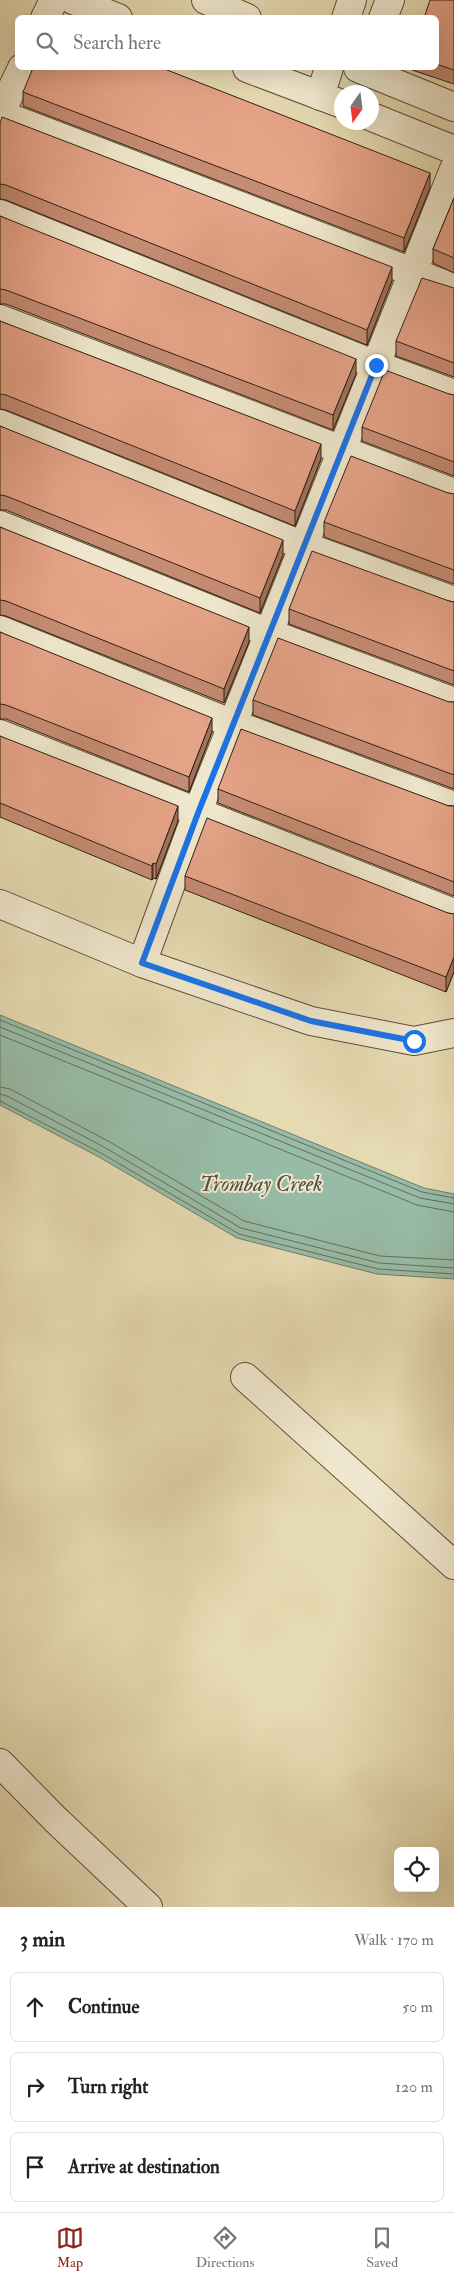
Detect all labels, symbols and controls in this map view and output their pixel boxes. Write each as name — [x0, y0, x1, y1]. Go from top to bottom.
search box — [15, 15, 439, 70]
icon: search — [33, 29, 61, 57]
text: Search here — [73, 31, 161, 55]
north arrow — [334, 85, 379, 130]
route end — [365, 354, 388, 377]
route start — [403, 1030, 426, 1053]
water label: Trombay Creek — [200, 1170, 322, 1198]
map controls — [394, 1847, 439, 1892]
button: locate — [394, 1847, 439, 1892]
text: 3 min — [20, 1926, 65, 1953]
text: Walk · 170 m — [354, 1930, 434, 1950]
icon: ahead — [21, 1993, 49, 2021]
text: Continue — [68, 1995, 139, 2019]
text: 50 m — [402, 1997, 433, 2017]
icon: right — [21, 2073, 49, 2101]
text: Turn right — [68, 2075, 148, 2099]
text: 120 m — [395, 2077, 433, 2097]
icon: arrive — [21, 2153, 49, 2181]
text: Arrive at destination — [68, 2155, 220, 2179]
tab: Map — [56, 2224, 84, 2271]
tab: Directions — [196, 2224, 254, 2271]
tab: Saved — [366, 2224, 398, 2271]

